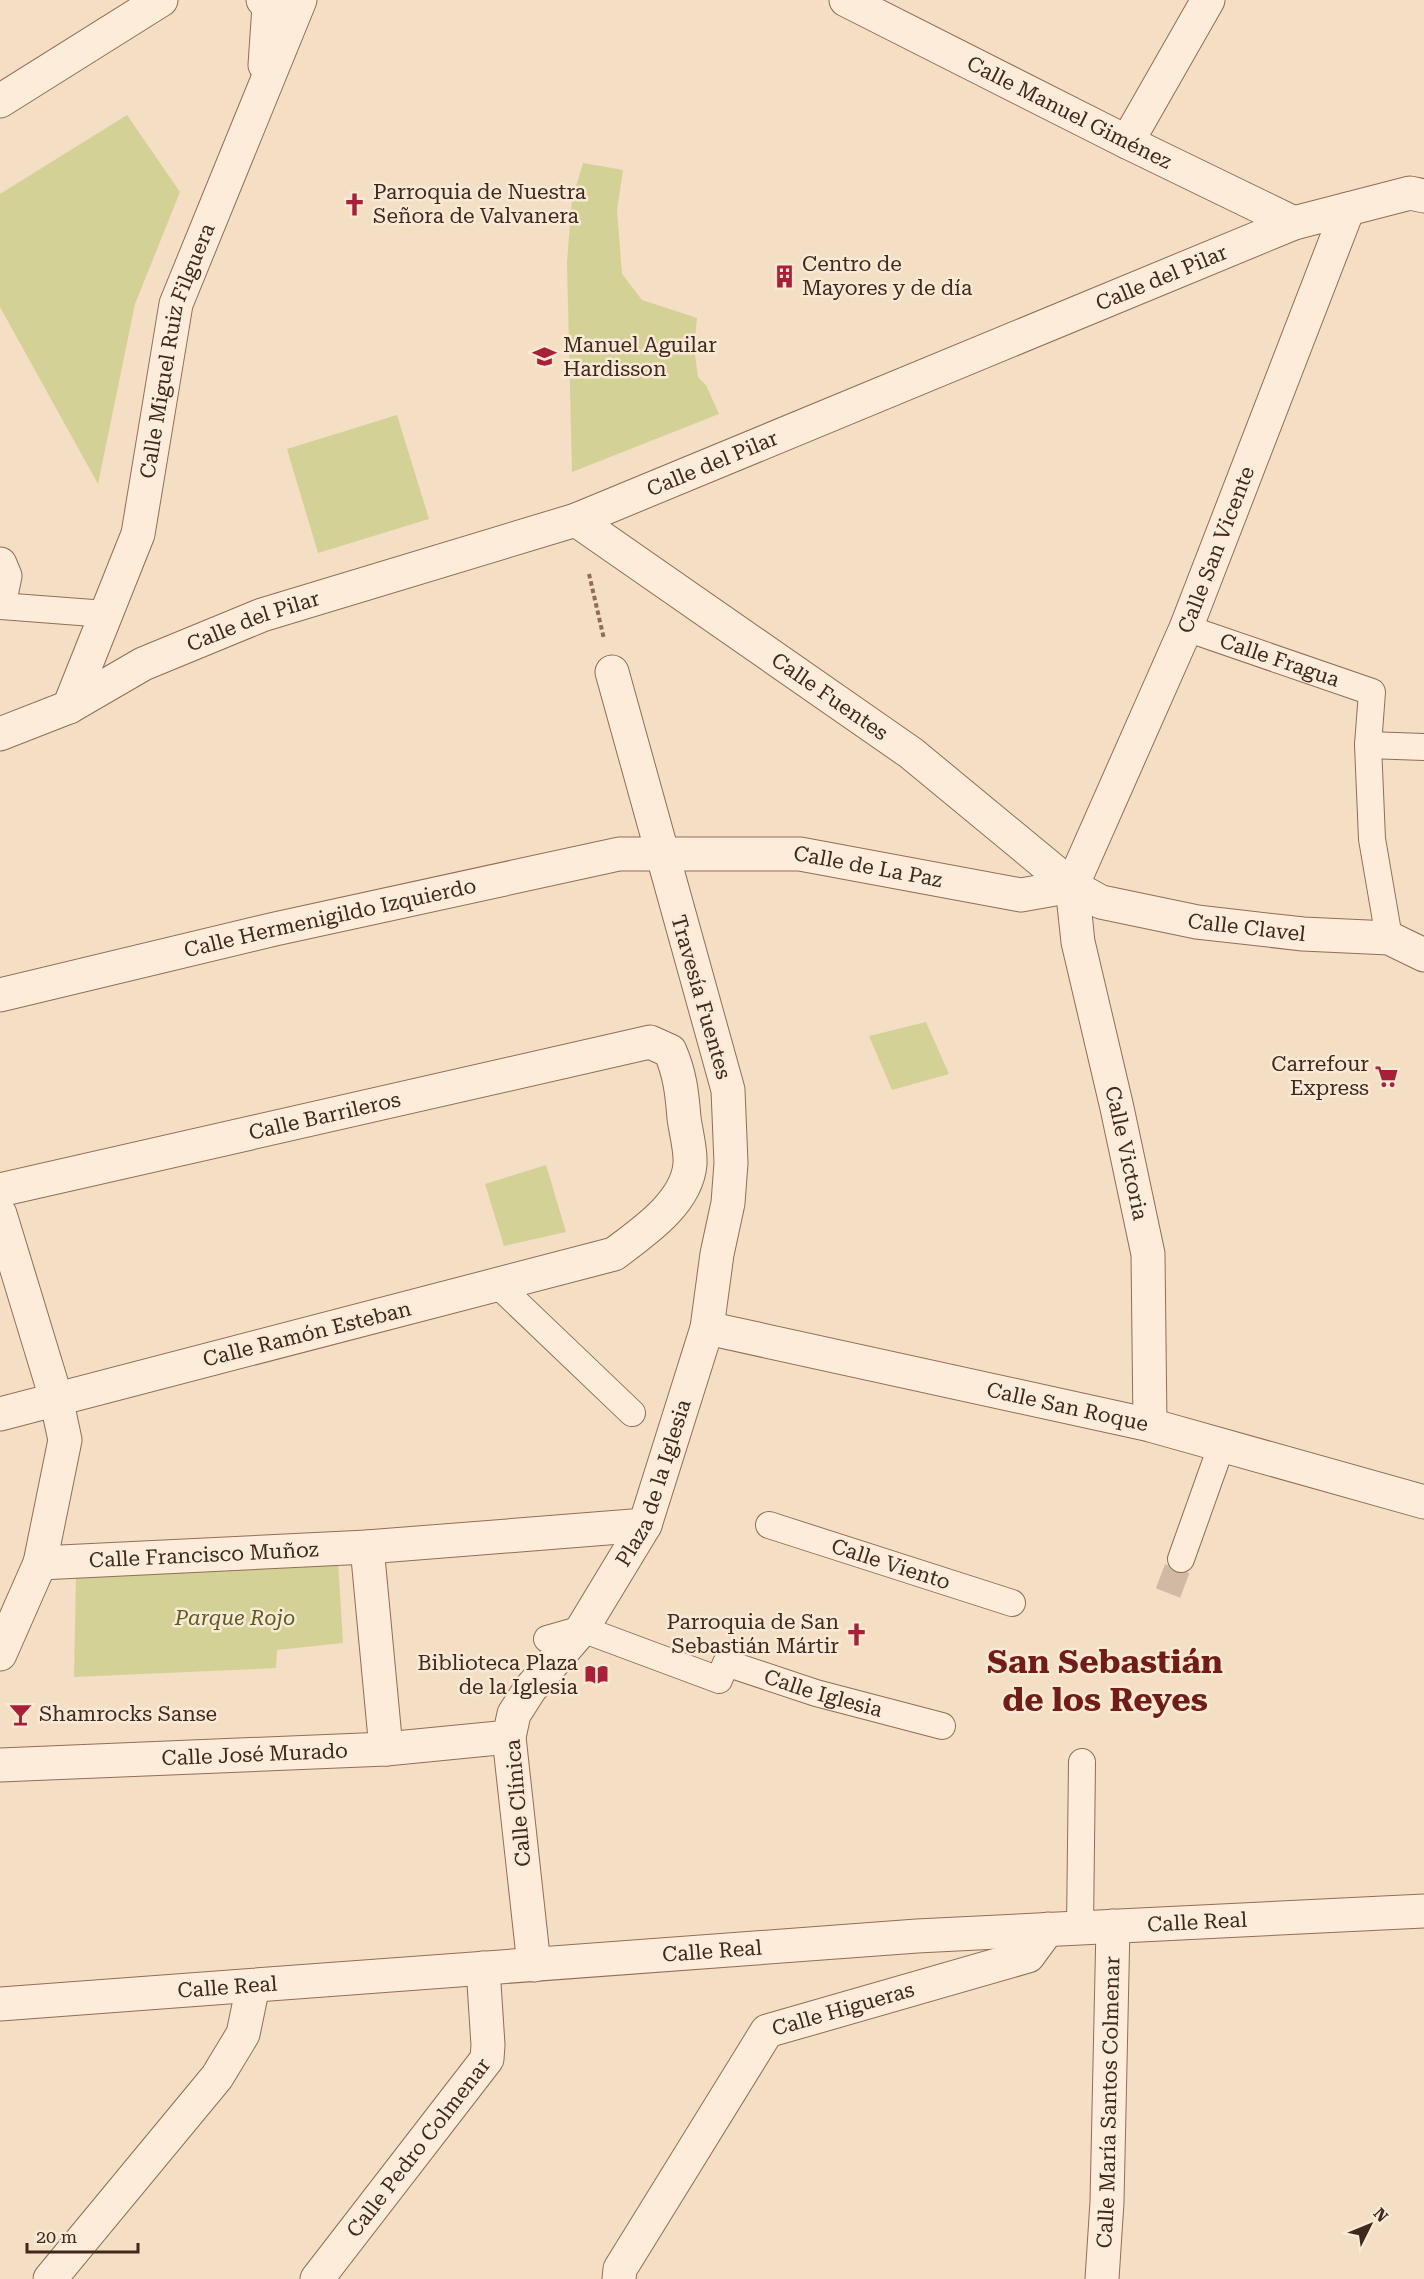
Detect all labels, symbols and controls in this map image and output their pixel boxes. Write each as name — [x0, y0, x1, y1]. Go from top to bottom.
street label: Calle Manuel Giménez — [963, 51, 1176, 174]
place label: Parroquia de Nuestra Señora de Valvanera — [373, 180, 587, 228]
church icon: Parroquia de Nuestra Señora de Valvanera — [342, 191, 368, 217]
street label: Calle Miguel Ruiz Filguera — [135, 219, 220, 480]
street label: Calle del Pilar — [1092, 240, 1231, 316]
place label: Centro de Mayores y de día — [802, 252, 973, 300]
building icon: Centro de Mayores y de día — [771, 263, 797, 289]
place label: Manuel Aguilar Hardisson — [563, 333, 717, 381]
school or university icon: Manuel Aguilar Hardisson — [532, 344, 558, 370]
street label: Calle del Pilar — [643, 426, 782, 501]
street label: Calle San Vicente — [1173, 463, 1259, 637]
street label: Calle del Pilar — [183, 586, 323, 657]
street label: Calle Fragua — [1217, 629, 1343, 692]
street label: Calle Fuentes — [767, 648, 892, 745]
street label: Calle de La Paz — [792, 841, 944, 892]
street label: Calle Hermenigildo Izquierdo — [182, 873, 478, 962]
street label: Calle Clavel — [1186, 908, 1307, 946]
street label: Travesía Fuentes — [666, 912, 736, 1082]
place label: Carrefour Express — [1271, 1052, 1369, 1100]
supermarket icon: Carrefour Express — [1374, 1063, 1400, 1089]
street label: Calle Victoria — [1100, 1084, 1153, 1223]
street label: Calle Barrileros — [246, 1087, 403, 1145]
street label: Calle Ramón Esteban — [200, 1296, 414, 1372]
street label: Calle San Roque — [984, 1378, 1151, 1436]
street label: Plaza de la Iglesia — [611, 1396, 696, 1571]
street label: Calle Viento — [829, 1534, 953, 1594]
street label: Calle Francisco Muñoz — [88, 1537, 319, 1573]
park label: Parque Rojo — [174, 1606, 295, 1630]
place label: Parroquia de San Sebastián Mártir — [666, 1610, 839, 1658]
church icon: Parroquia de San Sebastián Mártir — [844, 1621, 870, 1647]
district label: San Sebastián de los Reyes — [987, 1642, 1223, 1719]
place label: Biblioteca Plaza de la Iglesia — [417, 1651, 579, 1699]
library icon: Biblioteca Plaza de la Iglesia — [583, 1662, 609, 1688]
street label: Calle Iglesia — [761, 1665, 886, 1722]
bar icon: Shamrocks Sanse — [8, 1701, 34, 1727]
place label: Shamrocks Sanse — [39, 1702, 217, 1726]
street label: Calle Clínica — [500, 1738, 536, 1868]
street label: Calle José Murado — [161, 1739, 348, 1770]
street label: Calle Real — [1147, 1908, 1248, 1937]
street label: Calle Real — [661, 1935, 763, 1967]
street label: Calle María Santos Colmenar — [1092, 1955, 1124, 2249]
street label: Calle Real — [177, 1971, 279, 2003]
street label: Calle Higueras — [769, 1977, 917, 2041]
street label: Calle Pedro Colmenar — [342, 2053, 495, 2242]
north arrow — [1340, 2195, 1400, 2255]
text: N — [1369, 2204, 1392, 2226]
scale bar — [27, 2216, 138, 2254]
text: 20 m — [36, 2226, 77, 2247]

